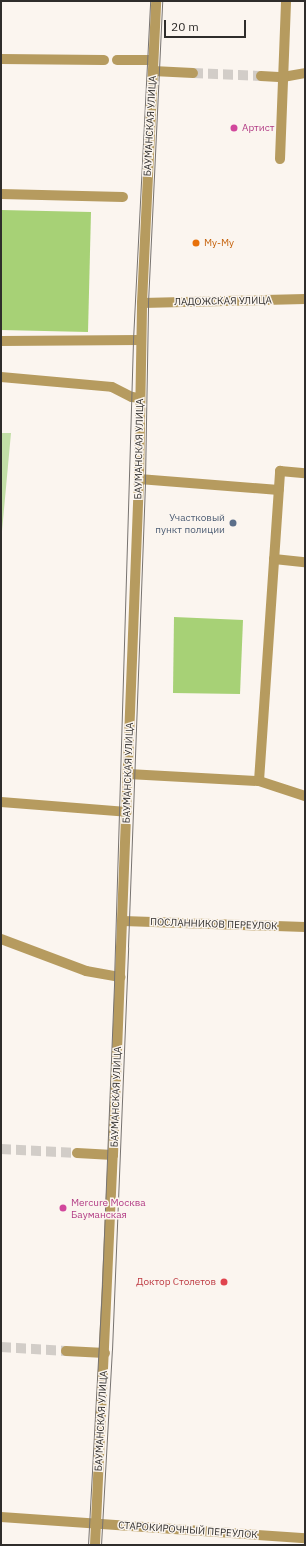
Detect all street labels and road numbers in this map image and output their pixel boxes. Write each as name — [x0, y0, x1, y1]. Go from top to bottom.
street label: БАУМАНСКАЯ УЛИЦА — [141, 75, 159, 177]
street label: ЛАДОЖСКАЯ УЛИЦА — [174, 294, 272, 308]
street label: БАУМАНСКАЯ УЛИЦА — [132, 398, 146, 500]
street label: БАУМАНСКАЯ УЛИЦА — [120, 722, 136, 824]
street label: ПОСЛАННИКОВ ПЕРЕУЛОК — [150, 916, 278, 932]
street label: БАУМАНСКАЯ УЛИЦА — [108, 1046, 124, 1148]
street label: БАУМАНСКАЯ УЛИЦА — [92, 1370, 110, 1472]
street label: СТАРОКИРОЧНЫЙ ПЕРЕУЛОК — [118, 1519, 258, 1541]

